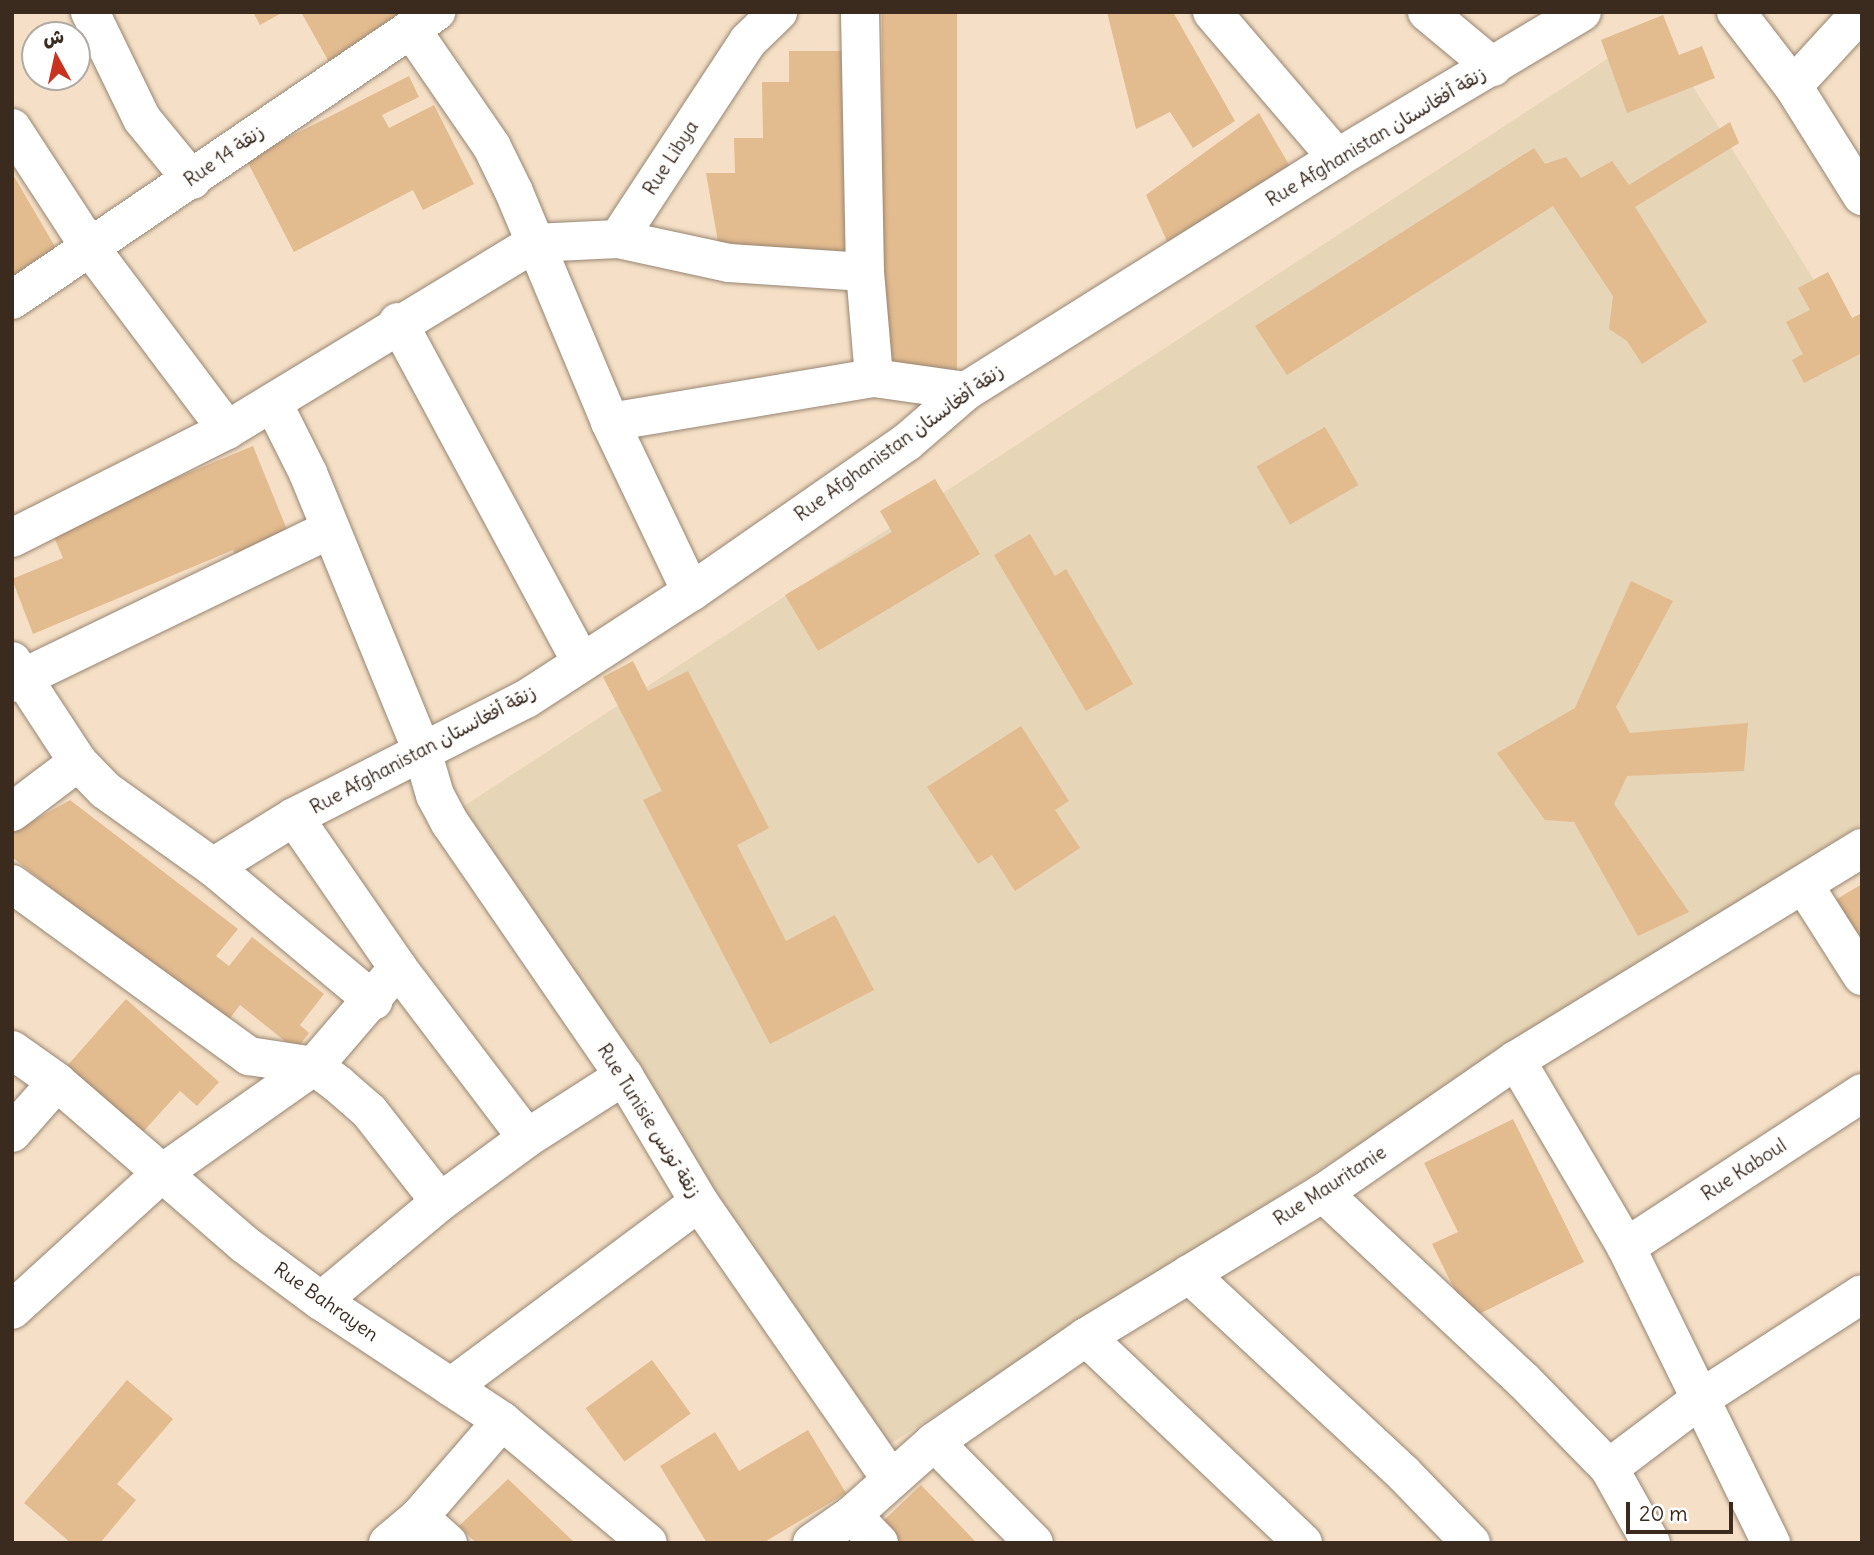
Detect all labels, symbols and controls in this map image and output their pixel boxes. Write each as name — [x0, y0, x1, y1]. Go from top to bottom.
north arrow — [21, 21, 91, 91]
text: ش — [41, 24, 65, 51]
street label: Rue Afghanistan زنقة أفغانستان — [1262, 62, 1490, 212]
street label: Rue Libya — [638, 116, 704, 200]
street label: Rue 14 زنقة — [180, 120, 268, 192]
street label: Rue Afghanistan زنقة أفغانستان — [790, 360, 1008, 526]
street label: Rue Afghanistan زنقة أفغانستان — [306, 681, 540, 819]
street label: Rue Tunisie زنقة تونس — [592, 1040, 706, 1202]
street label: Rue Kaboul — [1697, 1134, 1791, 1206]
street label: Rue Mauritanie — [1269, 1141, 1391, 1231]
street label: Rue Bahrayen — [269, 1258, 383, 1346]
scale bar — [1629, 1488, 1736, 1532]
text: 20 m — [1639, 1500, 1688, 1527]

